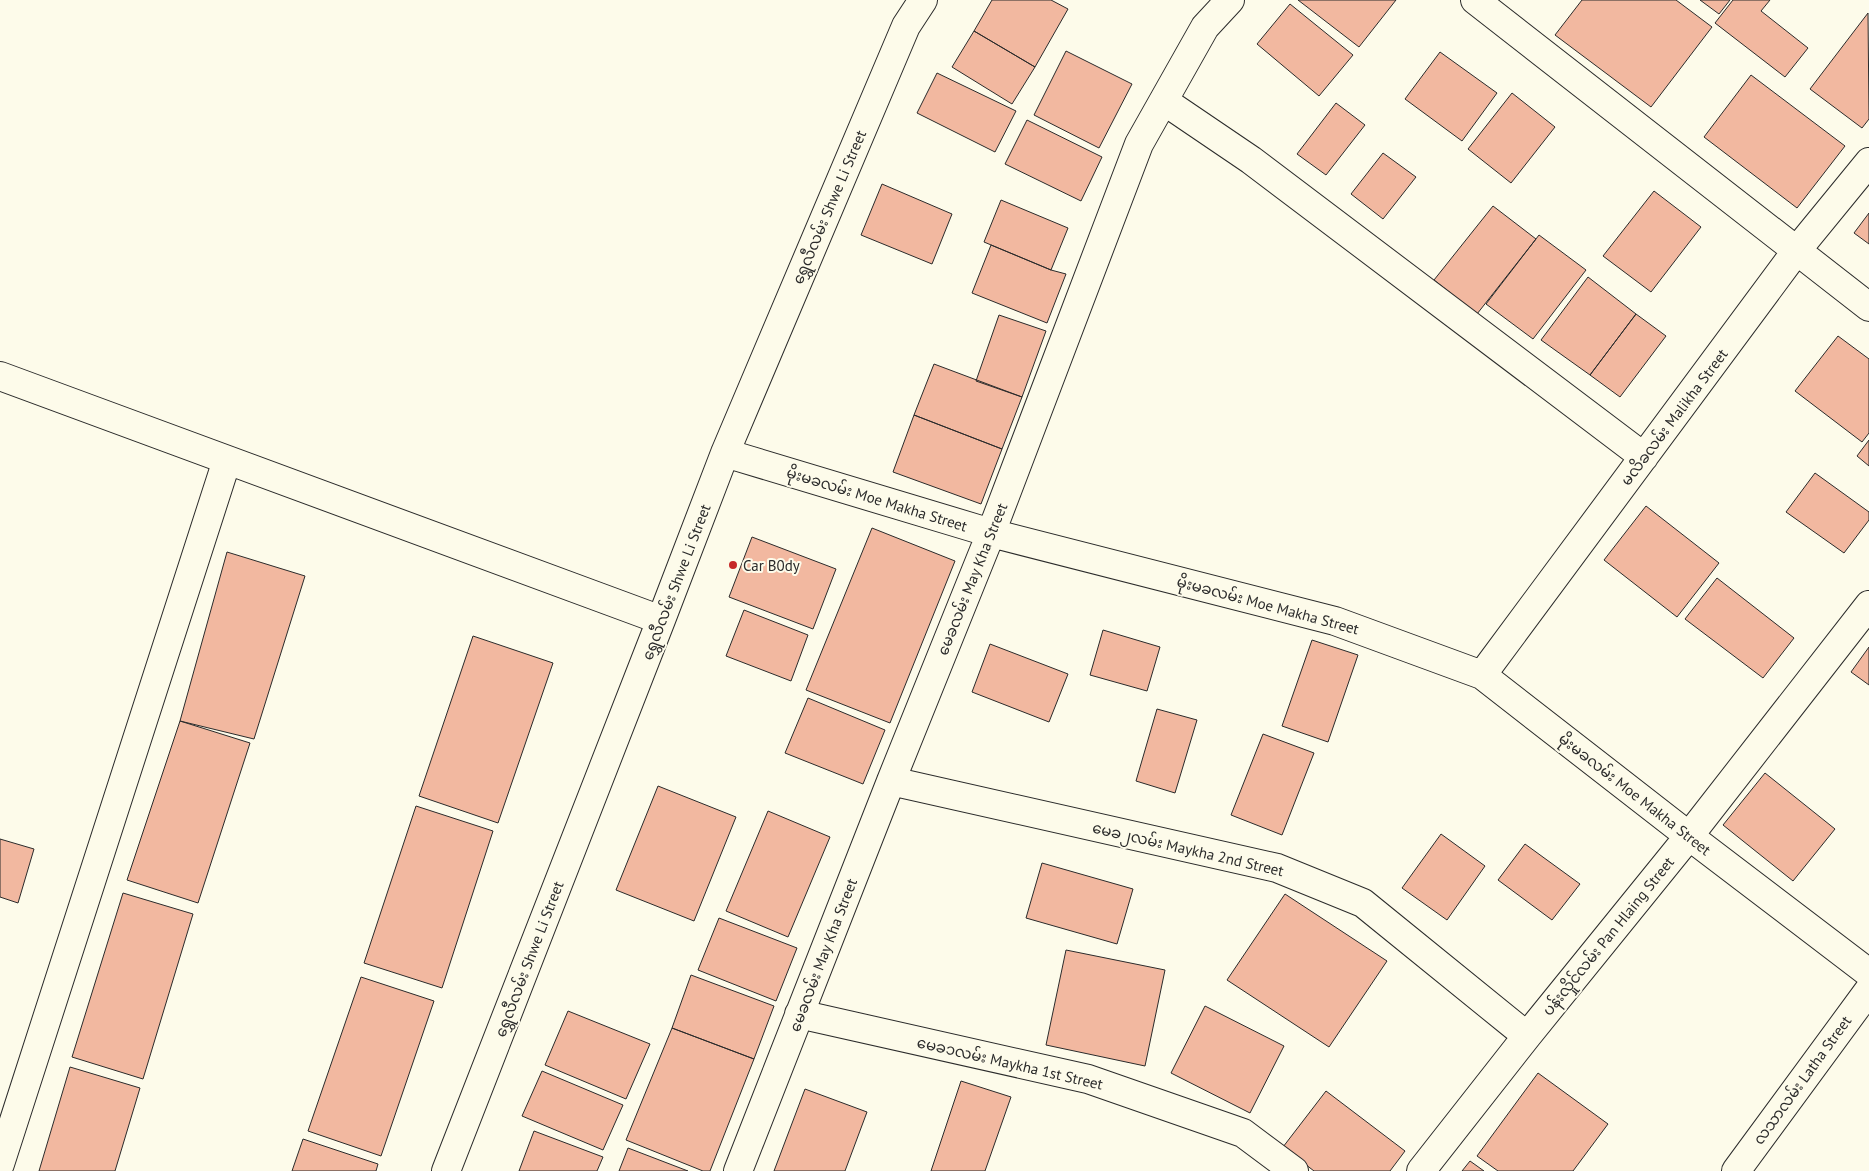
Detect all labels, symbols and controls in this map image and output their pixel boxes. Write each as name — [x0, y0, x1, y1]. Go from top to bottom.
street label: ရွှေလီလမ်း Shwe Li Street — [788, 127, 873, 288]
street label: မလိခလမ်း Malikha Street — [1616, 345, 1732, 489]
street label: မိုးမခလမ်း Moe Makha Street — [784, 462, 970, 538]
street label: မေခလမ်း May Kha Street — [933, 500, 1011, 658]
street label: ရွှေလီလမ်း Shwe Li Street — [637, 501, 717, 664]
place label: Car B0dy — [743, 556, 800, 575]
marker: Car B0dy — [727, 559, 739, 571]
street label: မိုးမခလမ်း Moe Makha Street — [1174, 572, 1361, 641]
street label: မိုးမခလမ်း Moe Makha Street — [1553, 729, 1715, 862]
street label: မေခ၂လမ်း Maykha 2nd Street — [1090, 818, 1286, 883]
street label: ပန်းလှိုင်လမ်း Pan Hlaing Street — [1538, 853, 1680, 1021]
street label: မေခလမ်း May Kha Street — [785, 876, 861, 1034]
street label: ရွှေလီလမ်း Shwe Li Street — [490, 878, 570, 1041]
street label: လသာလမ်း Latha Street — [1749, 1012, 1855, 1148]
street label: မေခ၁လမ်း Maykha 1st Street — [915, 1032, 1105, 1094]

